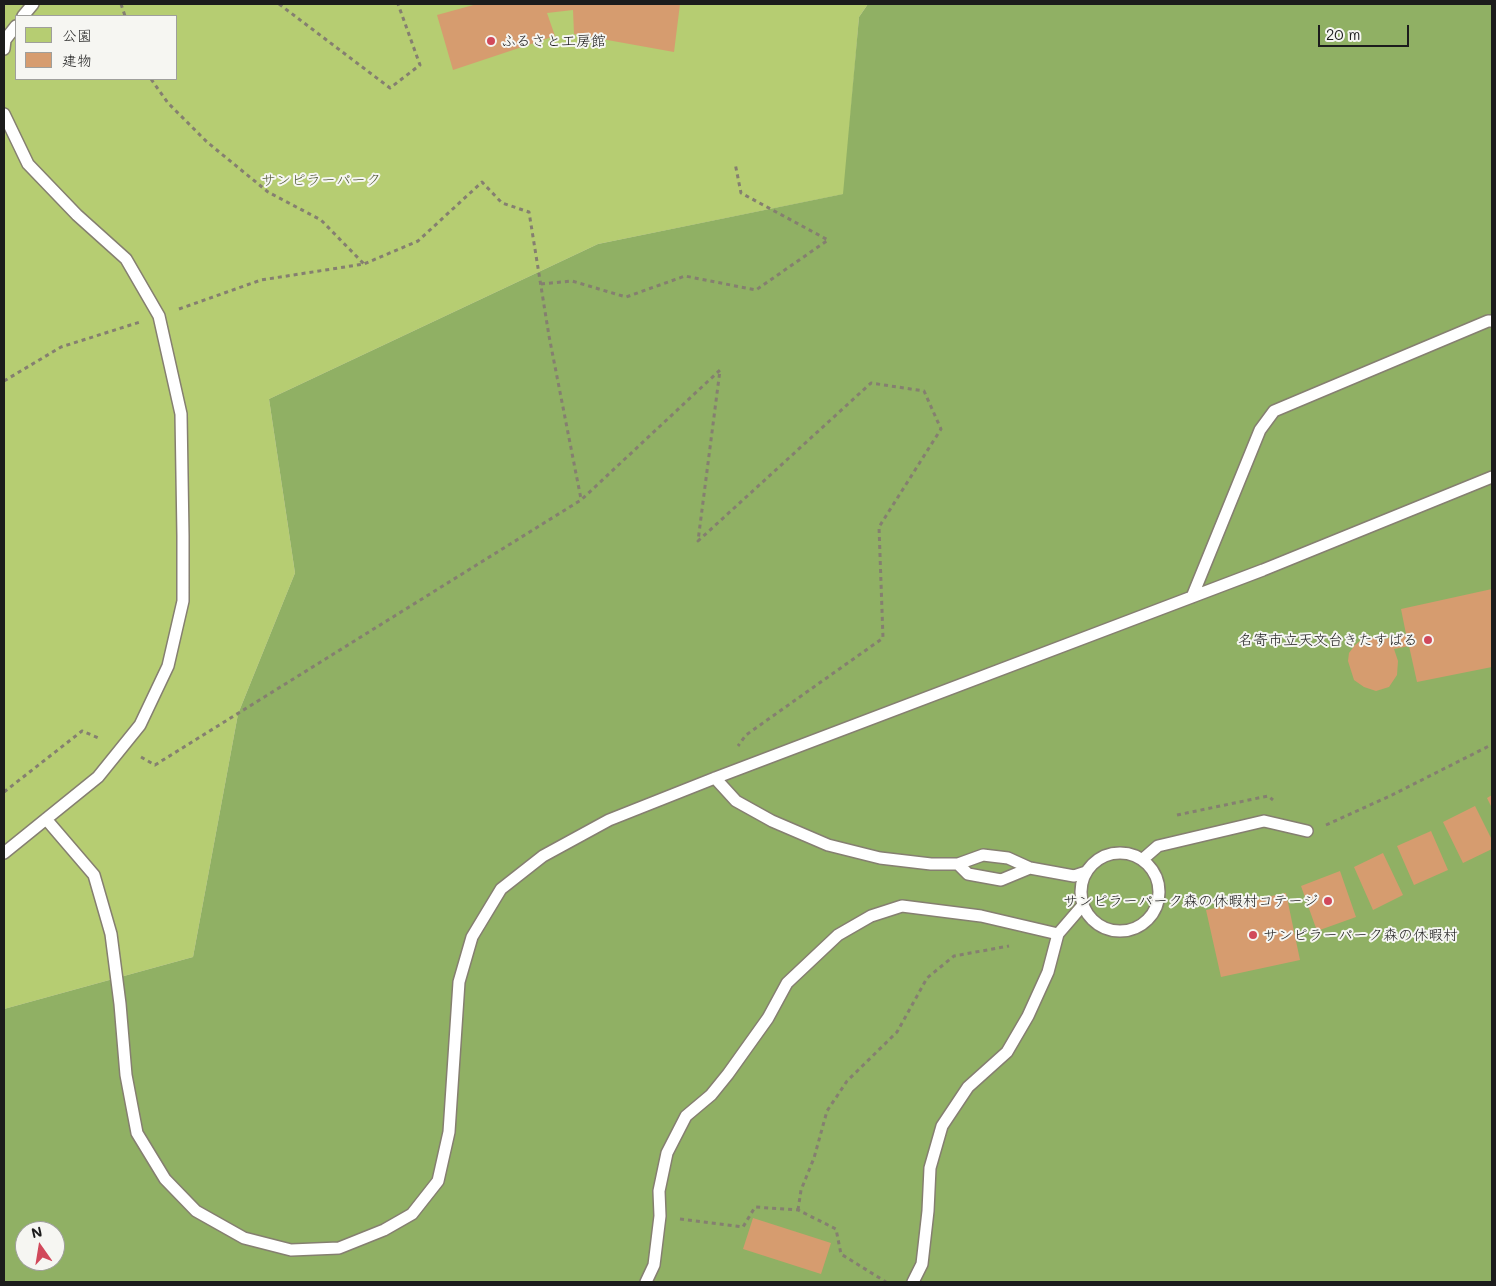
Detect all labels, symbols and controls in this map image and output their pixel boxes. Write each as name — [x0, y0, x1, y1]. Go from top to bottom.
legend — [15, 15, 178, 80]
scale bar — [1321, 15, 1412, 47]
text: 20 m — [1326, 24, 1360, 44]
text: 公園 — [62, 25, 92, 45]
place label: ふるさと工房館 — [501, 32, 606, 50]
marker: ふるさと工房館 — [485, 35, 497, 47]
text: 建物 — [62, 50, 92, 70]
park label: サンピラーパーク — [261, 171, 381, 189]
place label: 名寄市立天文台きたすばる — [1238, 631, 1418, 649]
marker: 名寄市立天文台きたすばる — [1422, 634, 1434, 646]
place label: サンピラーパーク森の休暇村コテージ — [1063, 892, 1318, 910]
marker: サンピラーパーク森の休暇村コテージ — [1322, 895, 1334, 907]
place label: サンピラーパーク森の休暇村 — [1263, 926, 1458, 944]
marker: サンピラーパーク森の休暇村 — [1247, 929, 1259, 941]
north arrow — [15, 1221, 65, 1271]
text: N — [29, 1221, 44, 1242]

